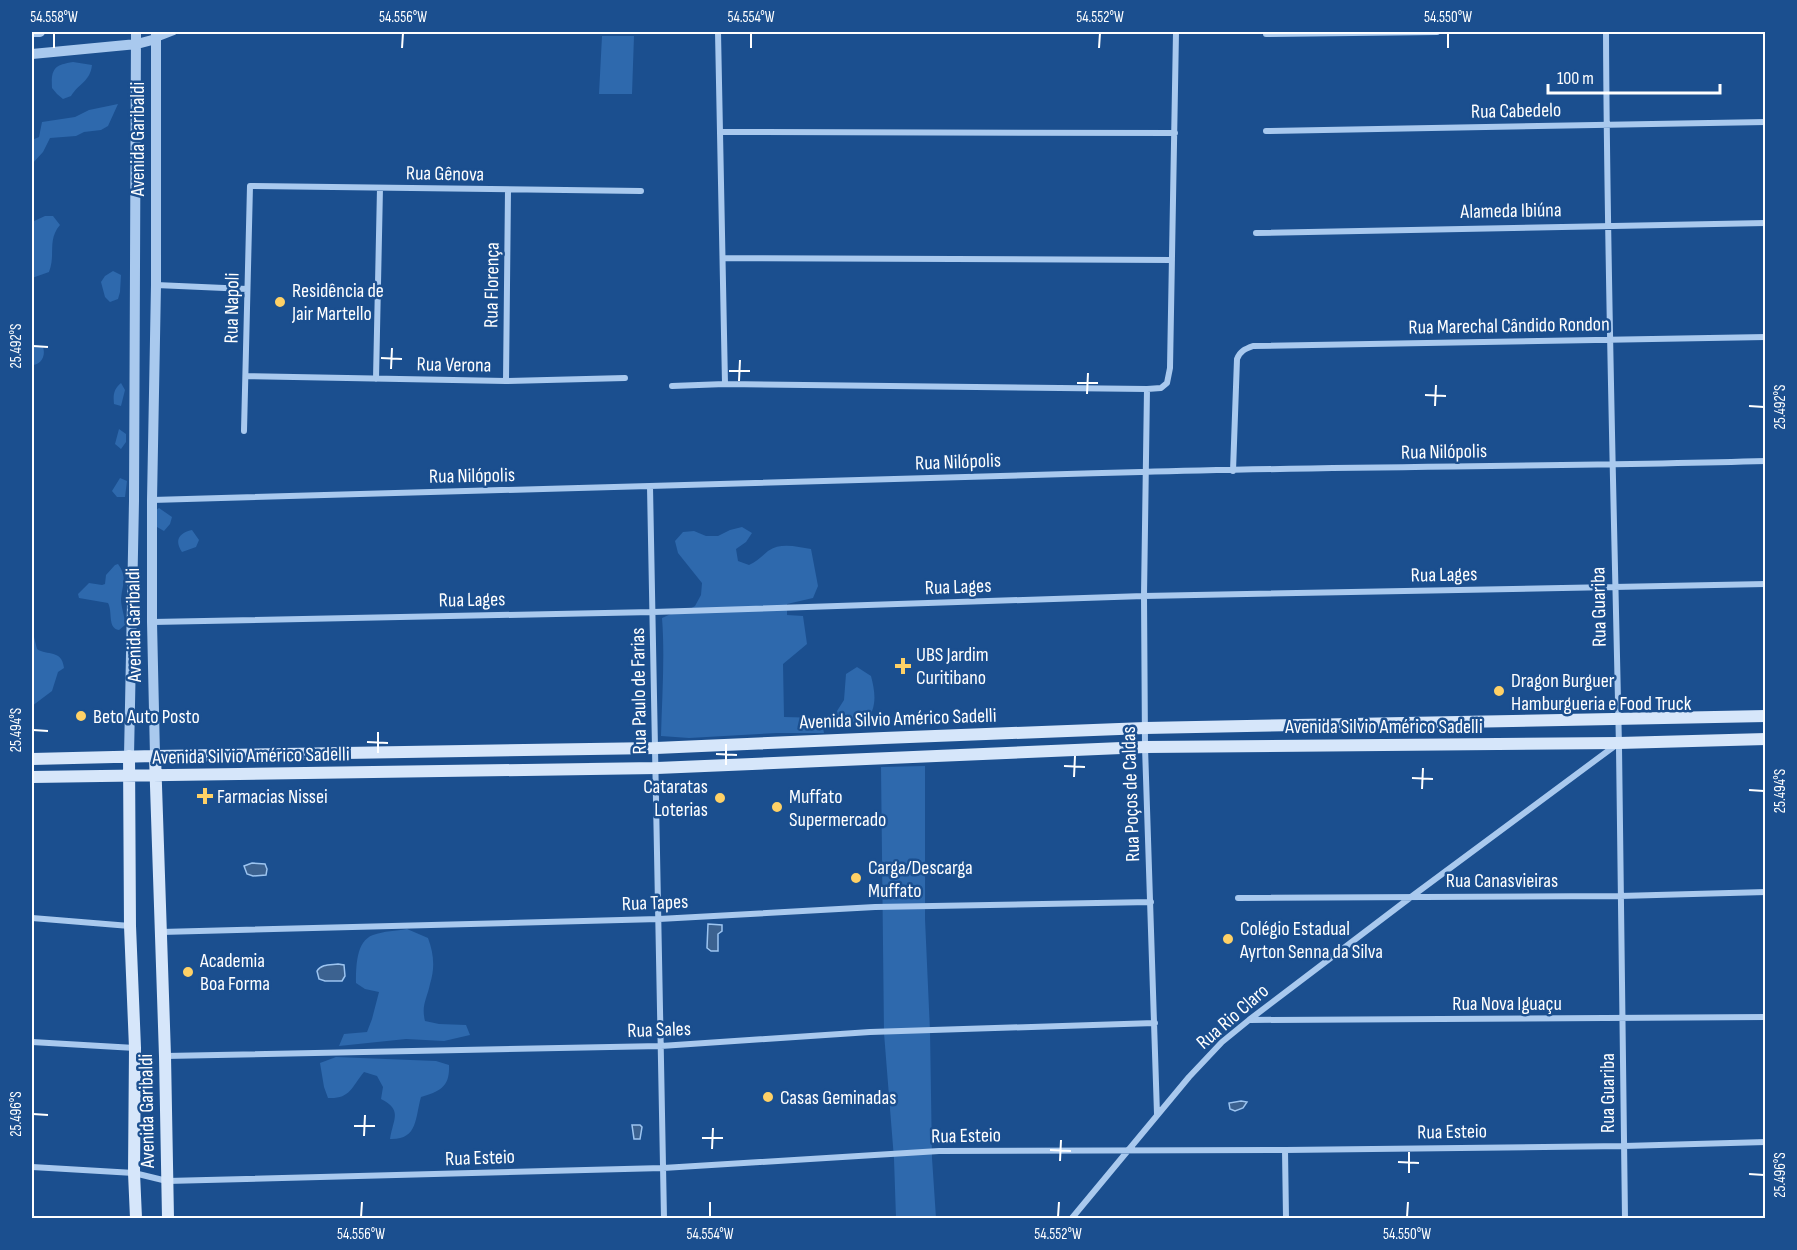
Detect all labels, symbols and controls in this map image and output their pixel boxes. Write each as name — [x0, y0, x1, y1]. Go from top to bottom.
text: 54.558°W — [30, 8, 78, 27]
text: 54.556°W — [379, 8, 427, 27]
text: 54.554°W — [727, 8, 775, 27]
text: 54.552°W — [1076, 8, 1124, 27]
text: 54.550°W — [1424, 8, 1472, 27]
scale bar — [1548, 57, 1720, 95]
text: 100 m — [1557, 68, 1594, 89]
street label: Avenida Garibaldi — [126, 82, 150, 197]
street label: Rua Cabedelo — [1471, 98, 1561, 124]
street label: Rua Gênova — [406, 161, 484, 187]
street label: Alameda Ibiúna — [1459, 198, 1562, 224]
street label: Rua Florença — [479, 242, 505, 328]
street label: Rua Napoli — [219, 272, 245, 344]
place label: Residência de Jair Martello — [291, 279, 384, 326]
marker: Residência de Jair Martello — [273, 295, 287, 309]
street label: Rua Marechal Cândido Rondon — [1408, 312, 1610, 340]
text: 25.492°S — [7, 324, 26, 369]
street label: Rua Verona — [416, 352, 492, 378]
text: 25.492°S — [1771, 385, 1790, 430]
street label: Rua Nilópolis — [1401, 439, 1487, 465]
street label: Rua Nilópolis — [915, 449, 1001, 475]
street label: Rua Nilópolis — [429, 463, 515, 489]
street label: Rua Lages — [1410, 562, 1478, 588]
street label: Rua Guariba — [1586, 567, 1612, 647]
street label: Avenida Garibaldi — [121, 568, 147, 683]
street label: Rua Lages — [924, 574, 992, 600]
street label: Rua Lages — [438, 587, 506, 613]
street label: Rua Paulo de Farias — [626, 627, 652, 755]
place label: UBS Jardim Curitibano — [916, 643, 989, 690]
marker: UBS Jardim Curitibano — [894, 657, 912, 675]
place label: Dragon Burguer Hamburgueria e Food Truck — [1511, 669, 1692, 716]
marker: Dragon Burguer Hamburgueria e Food Truck — [1492, 684, 1506, 698]
street label: Avenida Silvio Américo Sadelli — [798, 704, 997, 734]
place label: Beto Auto Posto — [93, 705, 200, 729]
text: 25.494°S — [7, 708, 26, 752]
marker: Beto Auto Posto — [74, 709, 88, 723]
street label: Avenida Silvio Américo Sadelli — [1284, 715, 1483, 739]
street label: Rua Poços de Caldas — [1117, 726, 1145, 862]
street label: Avenida Silvio Américo Sadelli — [151, 742, 350, 770]
text: 25.494°S — [1771, 769, 1790, 813]
place label: Cataratas Loterias — [643, 775, 708, 822]
place label: Farmacias Nissei — [217, 785, 328, 809]
place label: Muffato Supermercado — [789, 785, 886, 832]
marker: Farmacias Nissei — [198, 789, 212, 803]
marker: Cataratas Loterias — [713, 791, 727, 805]
marker: Muffato Supermercado — [770, 800, 784, 814]
place label: Carga/Descarga Muffato — [868, 856, 973, 903]
street label: Rua Canasvieiras — [1446, 869, 1558, 893]
marker: Carga/Descarga Muffato — [849, 871, 863, 885]
street label: Rua Tapes — [621, 890, 689, 916]
place label: Colégio Estadual Ayrton Senna da Silva — [1239, 917, 1383, 964]
marker: Colégio Estadual Ayrton Senna da Silva — [1221, 932, 1235, 946]
place label: Academia Boa Forma — [199, 949, 270, 996]
marker: Academia Boa Forma — [181, 965, 195, 979]
street label: Rua Rio Claro — [1192, 979, 1274, 1055]
street label: Rua Nova Iguaçu — [1452, 992, 1562, 1016]
street label: Rua Sales — [627, 1017, 691, 1043]
street label: Rua Guariba — [1596, 1053, 1620, 1133]
street label: Avenida Garibaldi — [134, 1054, 160, 1169]
place label: Casas Geminadas — [780, 1086, 896, 1110]
marker: Casas Geminadas — [761, 1090, 775, 1104]
text: 25.496°S — [7, 1091, 26, 1137]
street label: Rua Esteio — [1417, 1119, 1487, 1145]
street label: Rua Esteio — [931, 1123, 1001, 1149]
street label: Rua Esteio — [445, 1145, 515, 1171]
text: 25.496°S — [1771, 1152, 1790, 1198]
text: 54.556°W — [337, 1225, 385, 1244]
text: 54.554°W — [686, 1225, 734, 1244]
text: 54.552°W — [1034, 1225, 1082, 1244]
text: 54.550°W — [1383, 1225, 1431, 1244]

